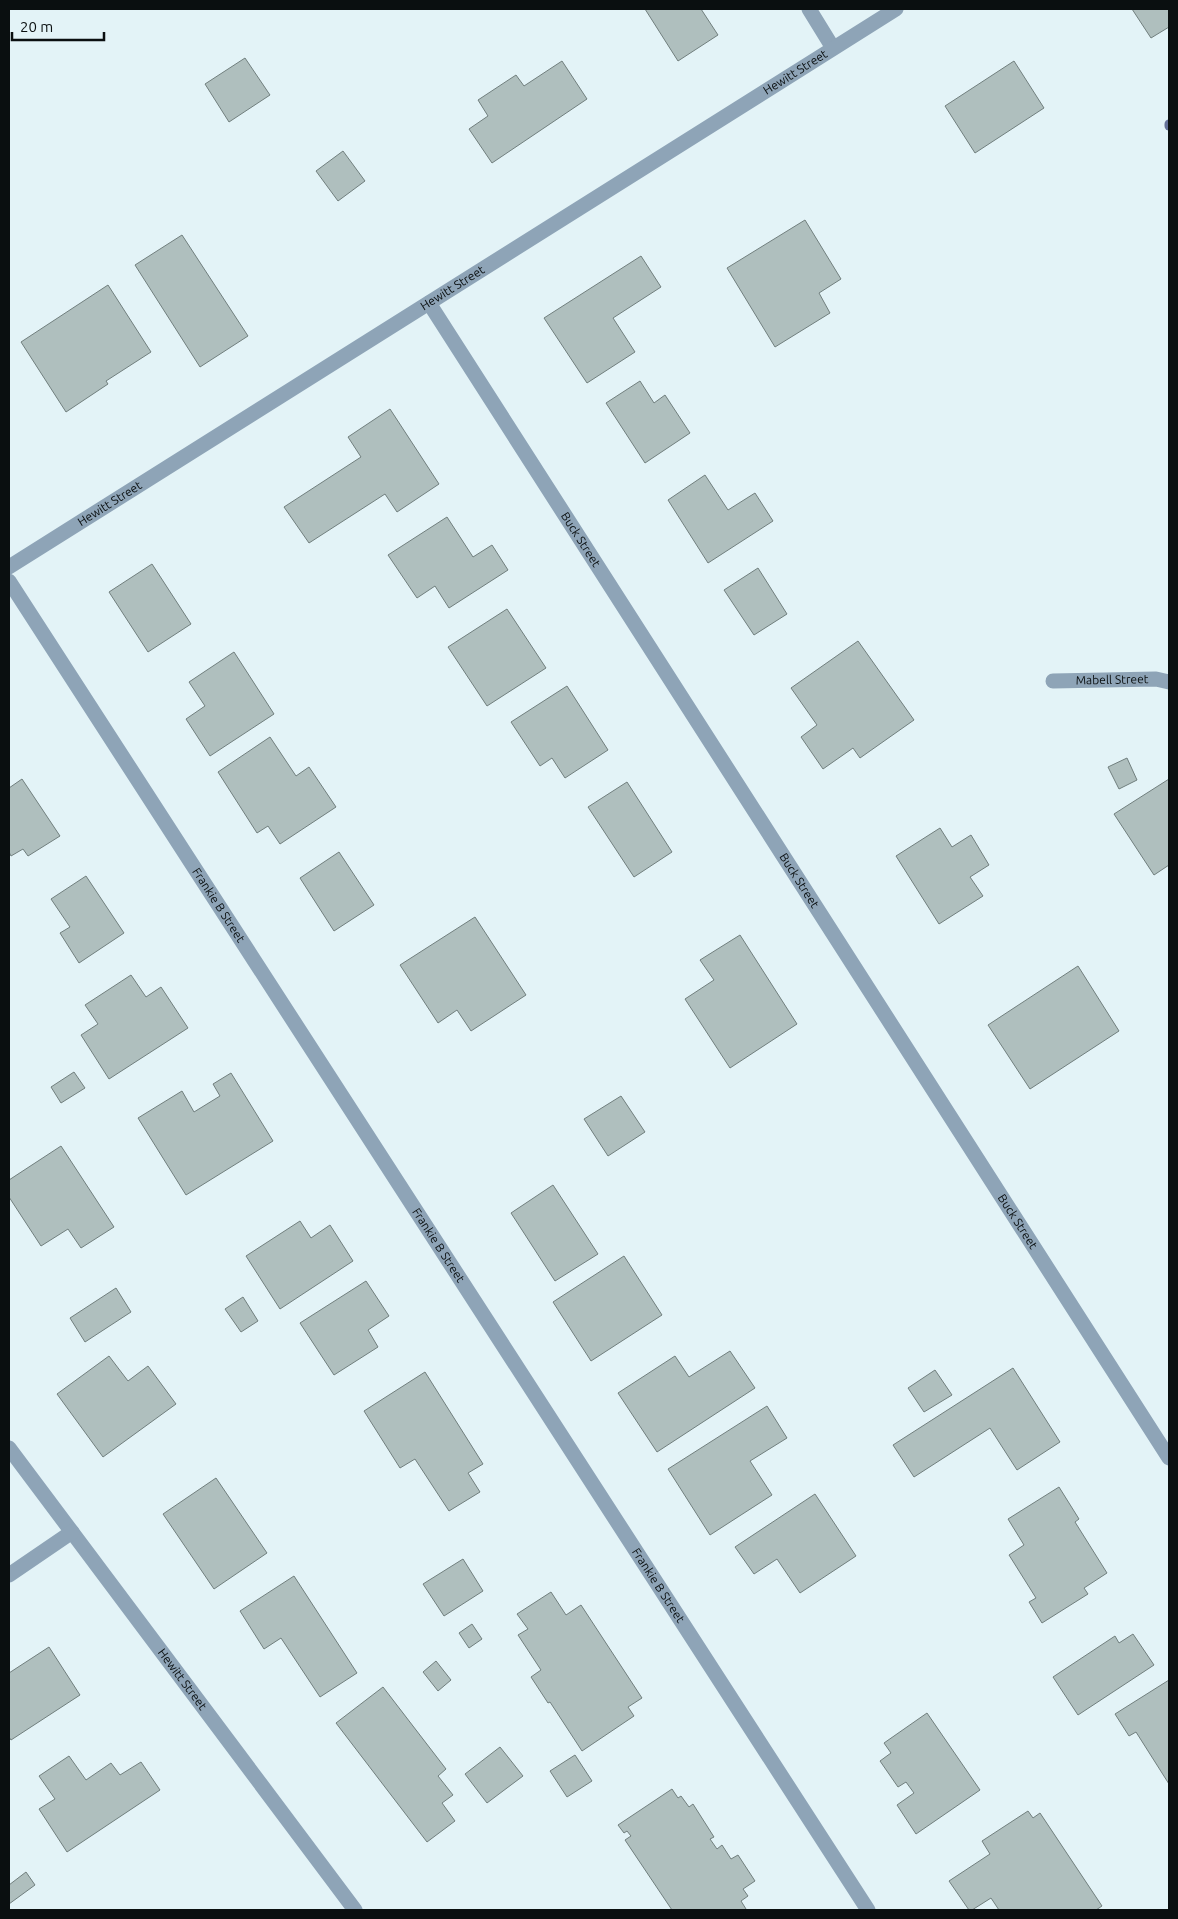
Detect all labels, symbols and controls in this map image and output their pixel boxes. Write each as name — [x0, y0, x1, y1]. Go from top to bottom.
scale bar — [12, 10, 105, 42]
text: 20 m — [20, 18, 53, 35]
street label: Hewitt Street — [761, 47, 830, 97]
street label: Hewitt Street — [418, 262, 487, 312]
street label: Hewitt Street — [75, 478, 144, 528]
street label: Buck Street — [559, 510, 603, 569]
street label: Mabell Street — [1075, 672, 1149, 687]
street label: Buck Street — [777, 851, 822, 910]
street label: Frankie B Street — [190, 865, 248, 945]
street label: Buck Street — [996, 1192, 1040, 1251]
street label: Frankie B Street — [410, 1205, 468, 1285]
street label: Frankie B Street — [630, 1546, 688, 1625]
street label: Hewitt Street — [156, 1646, 210, 1712]

